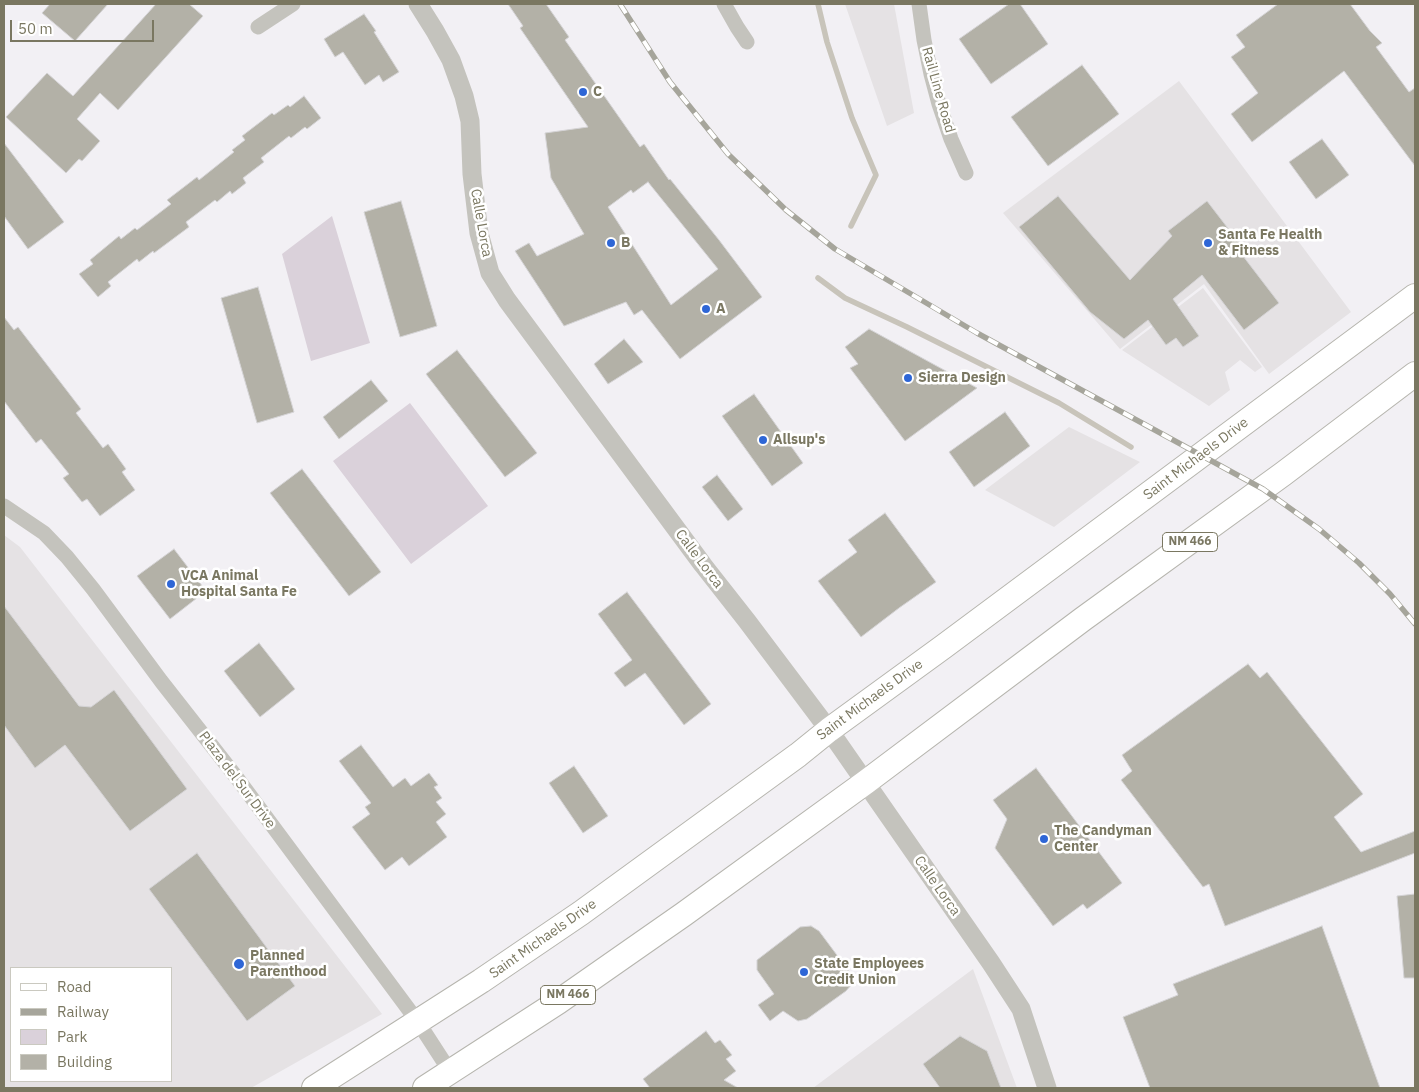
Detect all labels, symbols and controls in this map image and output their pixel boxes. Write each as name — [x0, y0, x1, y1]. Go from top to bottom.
scale bar — [12, 10, 156, 42]
text: 50 m — [18, 19, 53, 38]
street label: Rail Line Road — [918, 45, 958, 135]
place label: C — [593, 84, 602, 100]
marker: C — [577, 86, 589, 98]
street label: Calle Lorca — [467, 188, 495, 258]
place label: Santa Fe Health & Fitness — [1218, 227, 1322, 260]
place label: B — [621, 235, 630, 251]
marker: B — [605, 237, 617, 249]
marker: Santa Fe Health & Fitness — [1202, 237, 1214, 249]
place label: A — [716, 301, 726, 317]
marker: A — [700, 303, 712, 315]
place label: Sierra Design — [918, 370, 1006, 386]
marker: Sierra Design — [902, 372, 914, 384]
street label: Saint Michaels Drive — [1140, 414, 1252, 504]
place label: Allsup's — [773, 432, 825, 448]
marker: Allsup's — [757, 434, 769, 446]
street label: Calle Lorca — [672, 526, 726, 592]
road number: NM 466 — [1162, 532, 1218, 552]
place label: VCA Animal Hospital Santa Fe — [181, 568, 297, 600]
marker: VCA Animal Hospital Santa Fe — [165, 578, 177, 590]
street label: Saint Michaels Drive — [814, 656, 926, 744]
street label: Plaza del Sur Drive — [195, 728, 279, 832]
place label: The Candyman Center — [1054, 823, 1152, 856]
marker: The Candyman Center — [1038, 833, 1050, 845]
street label: Calle Lorca — [910, 853, 964, 919]
street label: Saint Michaels Drive — [486, 896, 600, 982]
place label: Planned Parenthood — [250, 948, 327, 980]
place label: State Employees Credit Union — [814, 956, 924, 989]
marker: Planned Parenthood — [232, 957, 246, 971]
marker: State Employees Credit Union — [798, 966, 810, 978]
legend — [10, 967, 172, 1082]
text: Road — [57, 977, 92, 996]
road number: NM 466 — [540, 986, 596, 1004]
text: Railway — [57, 1002, 109, 1021]
text: Park — [57, 1027, 87, 1046]
text: Building — [57, 1052, 112, 1071]

